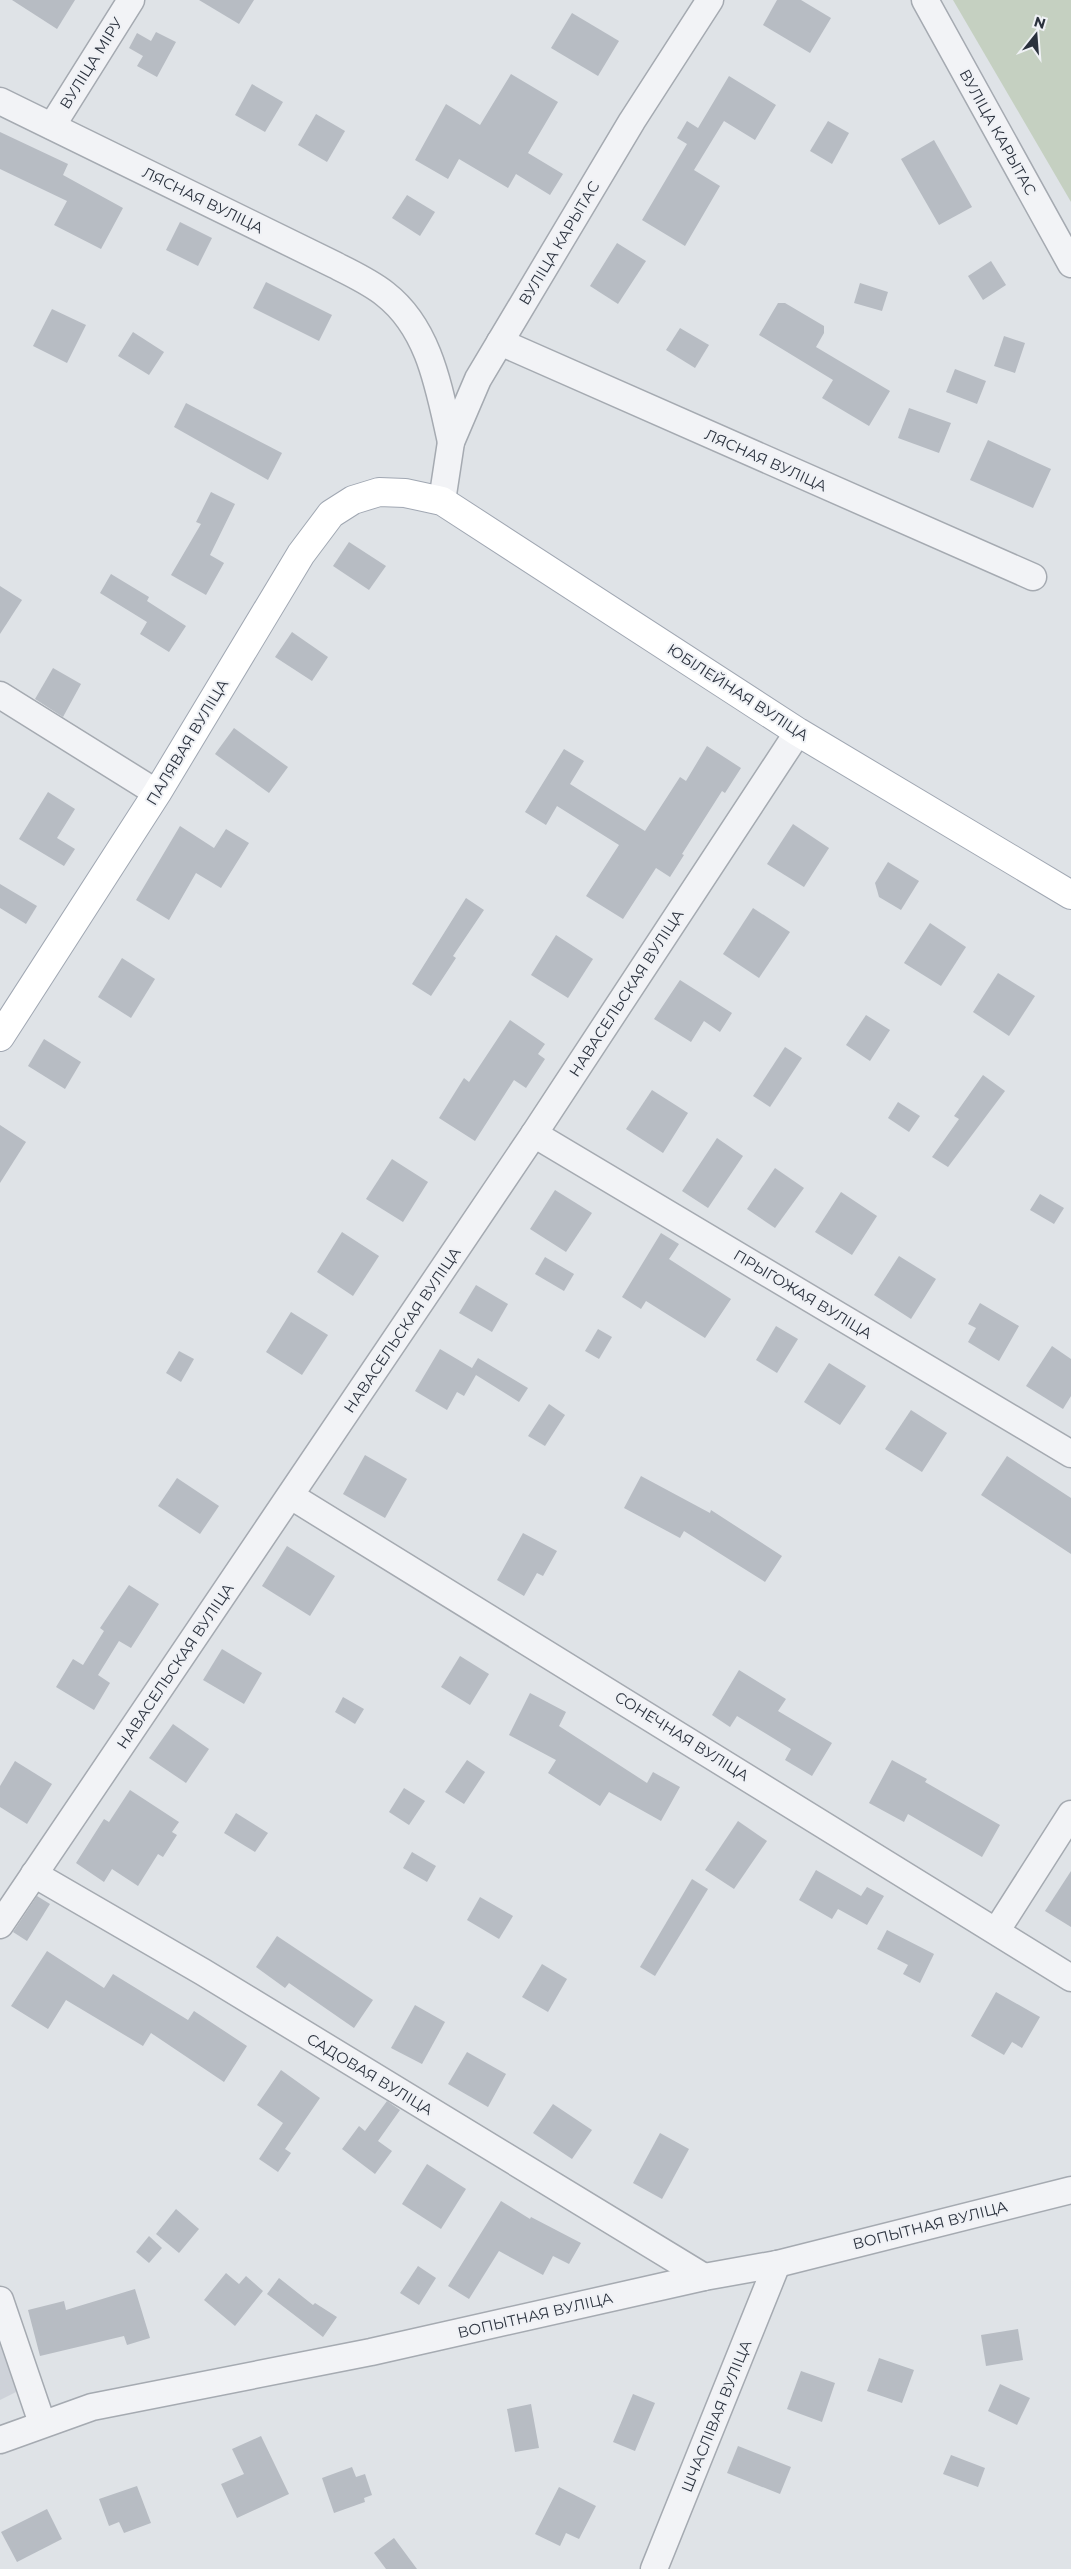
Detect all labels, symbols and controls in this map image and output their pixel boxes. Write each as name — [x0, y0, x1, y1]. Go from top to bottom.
north arrow — [1011, 10, 1061, 60]
text: N — [1032, 12, 1048, 33]
street label: ВУЛІЦА МІРУ — [55, 13, 127, 112]
street label: ВУЛІЦА КАРЫТАС — [955, 66, 1041, 199]
street label: ЛЯСНАЯ ВУЛІЦА — [140, 163, 266, 237]
street label: ВУЛІЦА КАРЫТАС — [514, 177, 604, 308]
street label: ЛЯСНАЯ ВУЛІЦА — [702, 424, 830, 496]
street label: ЮБІЛЕЙНАЯ ВУЛІЦА — [664, 639, 812, 745]
street label: ПАЛЯВАЯ ВУЛІЦА — [142, 676, 232, 808]
street label: НАВАСЕЛЬСКАЯ ВУЛІЦА — [565, 906, 687, 1080]
street label: НАВАСЕЛЬСКАЯ ВУЛІЦА — [339, 1243, 465, 1417]
street label: ПРЫГОЖАЯ ВУЛІЦА — [730, 1245, 876, 1343]
street label: НАВАСЕЛЬСКАЯ ВУЛІЦА — [112, 1579, 238, 1753]
street label: СОНЕЧНАЯ ВУЛІЦА — [611, 1687, 753, 1785]
street label: САДОВАЯ ВУЛІЦА — [303, 2029, 437, 2119]
street label: ВОПЫТНАЯ ВУЛІЦА — [851, 2197, 1009, 2253]
street label: ВОПЫТНАЯ ВУЛІЦА — [456, 2288, 614, 2342]
street label: ШЧАСЛІВАЯ ВУЛІЦА — [677, 2337, 755, 2495]

